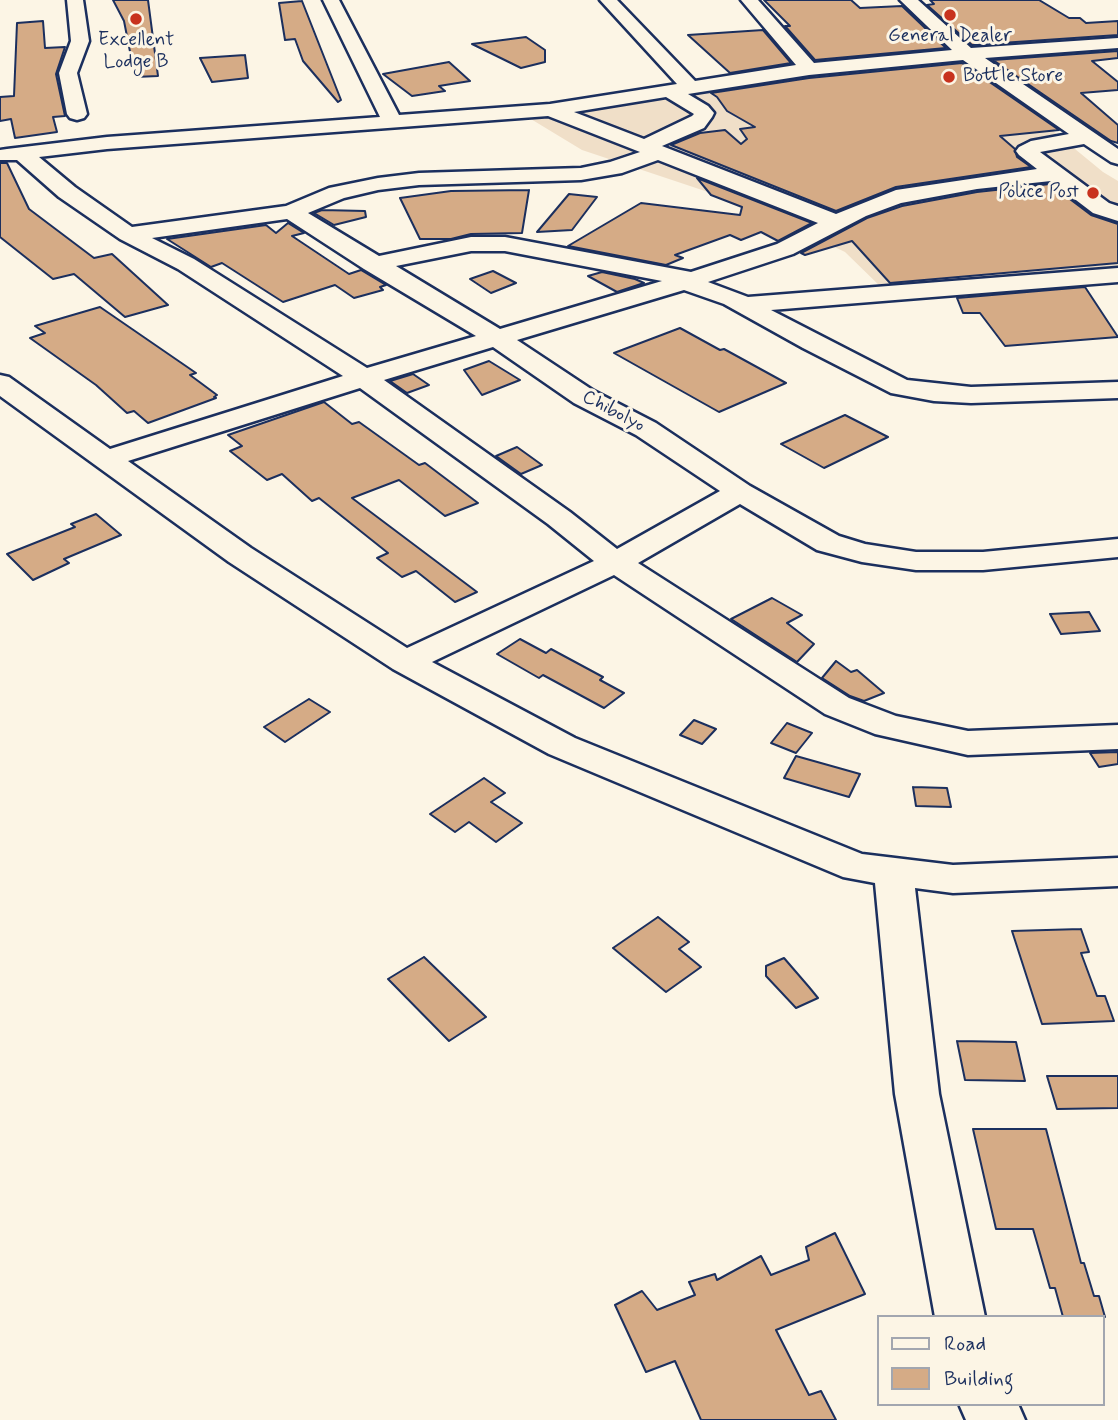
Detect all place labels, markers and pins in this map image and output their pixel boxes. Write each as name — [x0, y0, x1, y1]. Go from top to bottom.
marker: General Dealer — [942, 7, 958, 23]
marker: Excellent Lodge B — [128, 11, 144, 27]
place label: General Dealer — [888, 26, 1012, 48]
place label: Excellent Lodge B — [98, 30, 174, 74]
place label: Bottle Store — [963, 66, 1063, 88]
marker: Bottle Store — [941, 69, 957, 85]
place label: Police Post — [998, 182, 1079, 204]
marker: Police Post — [1085, 185, 1101, 201]

